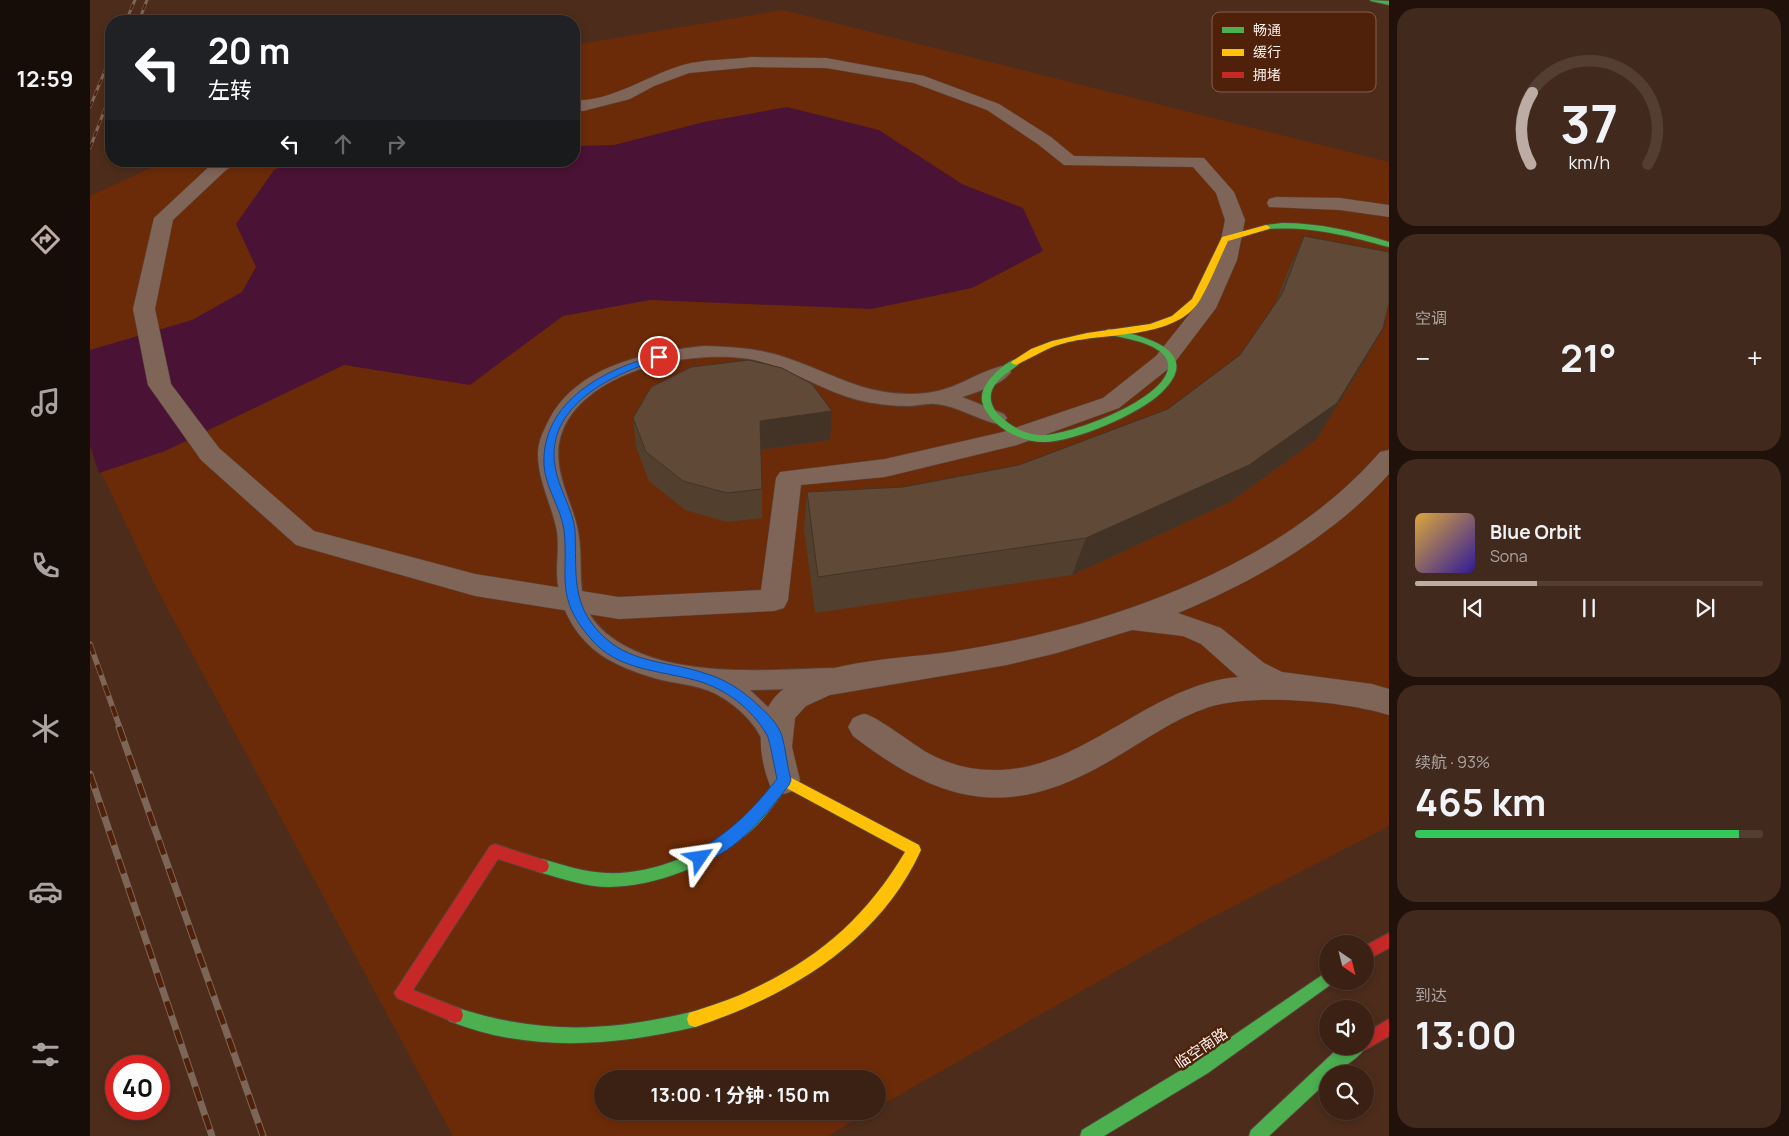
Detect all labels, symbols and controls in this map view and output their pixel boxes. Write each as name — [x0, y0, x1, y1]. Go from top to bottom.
legend — [1212, 12, 1376, 92]
text: 畅通 — [1253, 20, 1281, 39]
text: 20 m — [208, 27, 290, 75]
icon: left — [125, 35, 190, 100]
text: 缓行 — [1253, 42, 1281, 61]
text: 12:59 — [17, 64, 73, 94]
text: 拥堵 — [1253, 65, 1281, 84]
text: 左转 — [208, 75, 252, 105]
text: 37 — [1560, 88, 1618, 159]
icon: left — [276, 130, 304, 158]
icon: ahead — [329, 130, 357, 158]
icon: right — [382, 130, 410, 158]
text: km/h — [1568, 150, 1610, 174]
icon: directions — [28, 222, 63, 257]
text: 空调 — [1415, 307, 1447, 329]
text: 21° — [1560, 331, 1617, 383]
pin — [638, 336, 680, 378]
text: − — [1415, 339, 1430, 377]
text: + — [1747, 339, 1763, 377]
icon: arrive — [645, 343, 673, 371]
icon: music — [28, 385, 63, 420]
text: Blue Orbit — [1490, 519, 1582, 545]
text: Sona — [1490, 545, 1528, 567]
icon: phone — [28, 548, 63, 583]
icon: previous — [1459, 594, 1487, 622]
icon: pause — [1575, 594, 1603, 622]
icon: next — [1691, 594, 1719, 622]
icon: climate — [28, 711, 63, 746]
text: 续航 · 93% — [1415, 751, 1490, 773]
text: 465 km — [1415, 775, 1546, 827]
position arrow — [673, 831, 725, 883]
icon: car — [28, 874, 63, 909]
north arrow — [1319, 935, 1374, 990]
map controls — [1319, 935, 1374, 1120]
text: 到达 — [1415, 984, 1447, 1006]
button: sound — [1319, 1000, 1374, 1055]
text: 13:00 — [1415, 1008, 1517, 1060]
street label: 临空南路 — [1170, 1023, 1232, 1073]
icon: filters — [28, 1037, 63, 1072]
speed limit sign: 40 — [105, 1055, 170, 1120]
button: search — [1319, 1065, 1374, 1120]
text: 13:00 · 1 分钟 · 150 m — [650, 1082, 830, 1108]

